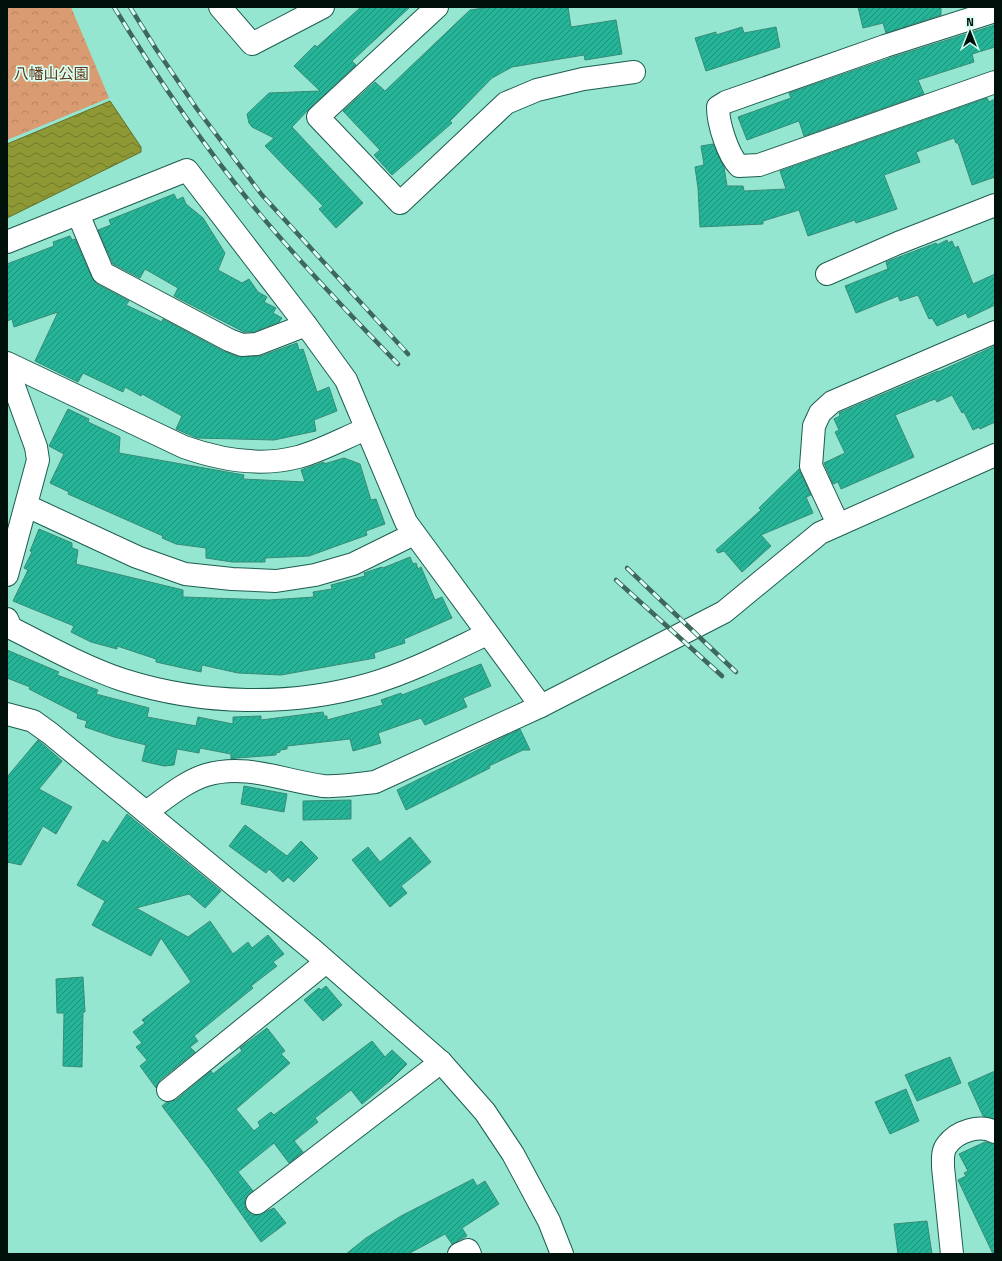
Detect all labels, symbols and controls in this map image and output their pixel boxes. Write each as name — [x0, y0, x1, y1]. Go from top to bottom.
north arrow — [950, 12, 990, 52]
text: N — [966, 14, 974, 30]
park label: 八幡山公園 — [13, 62, 89, 85]

